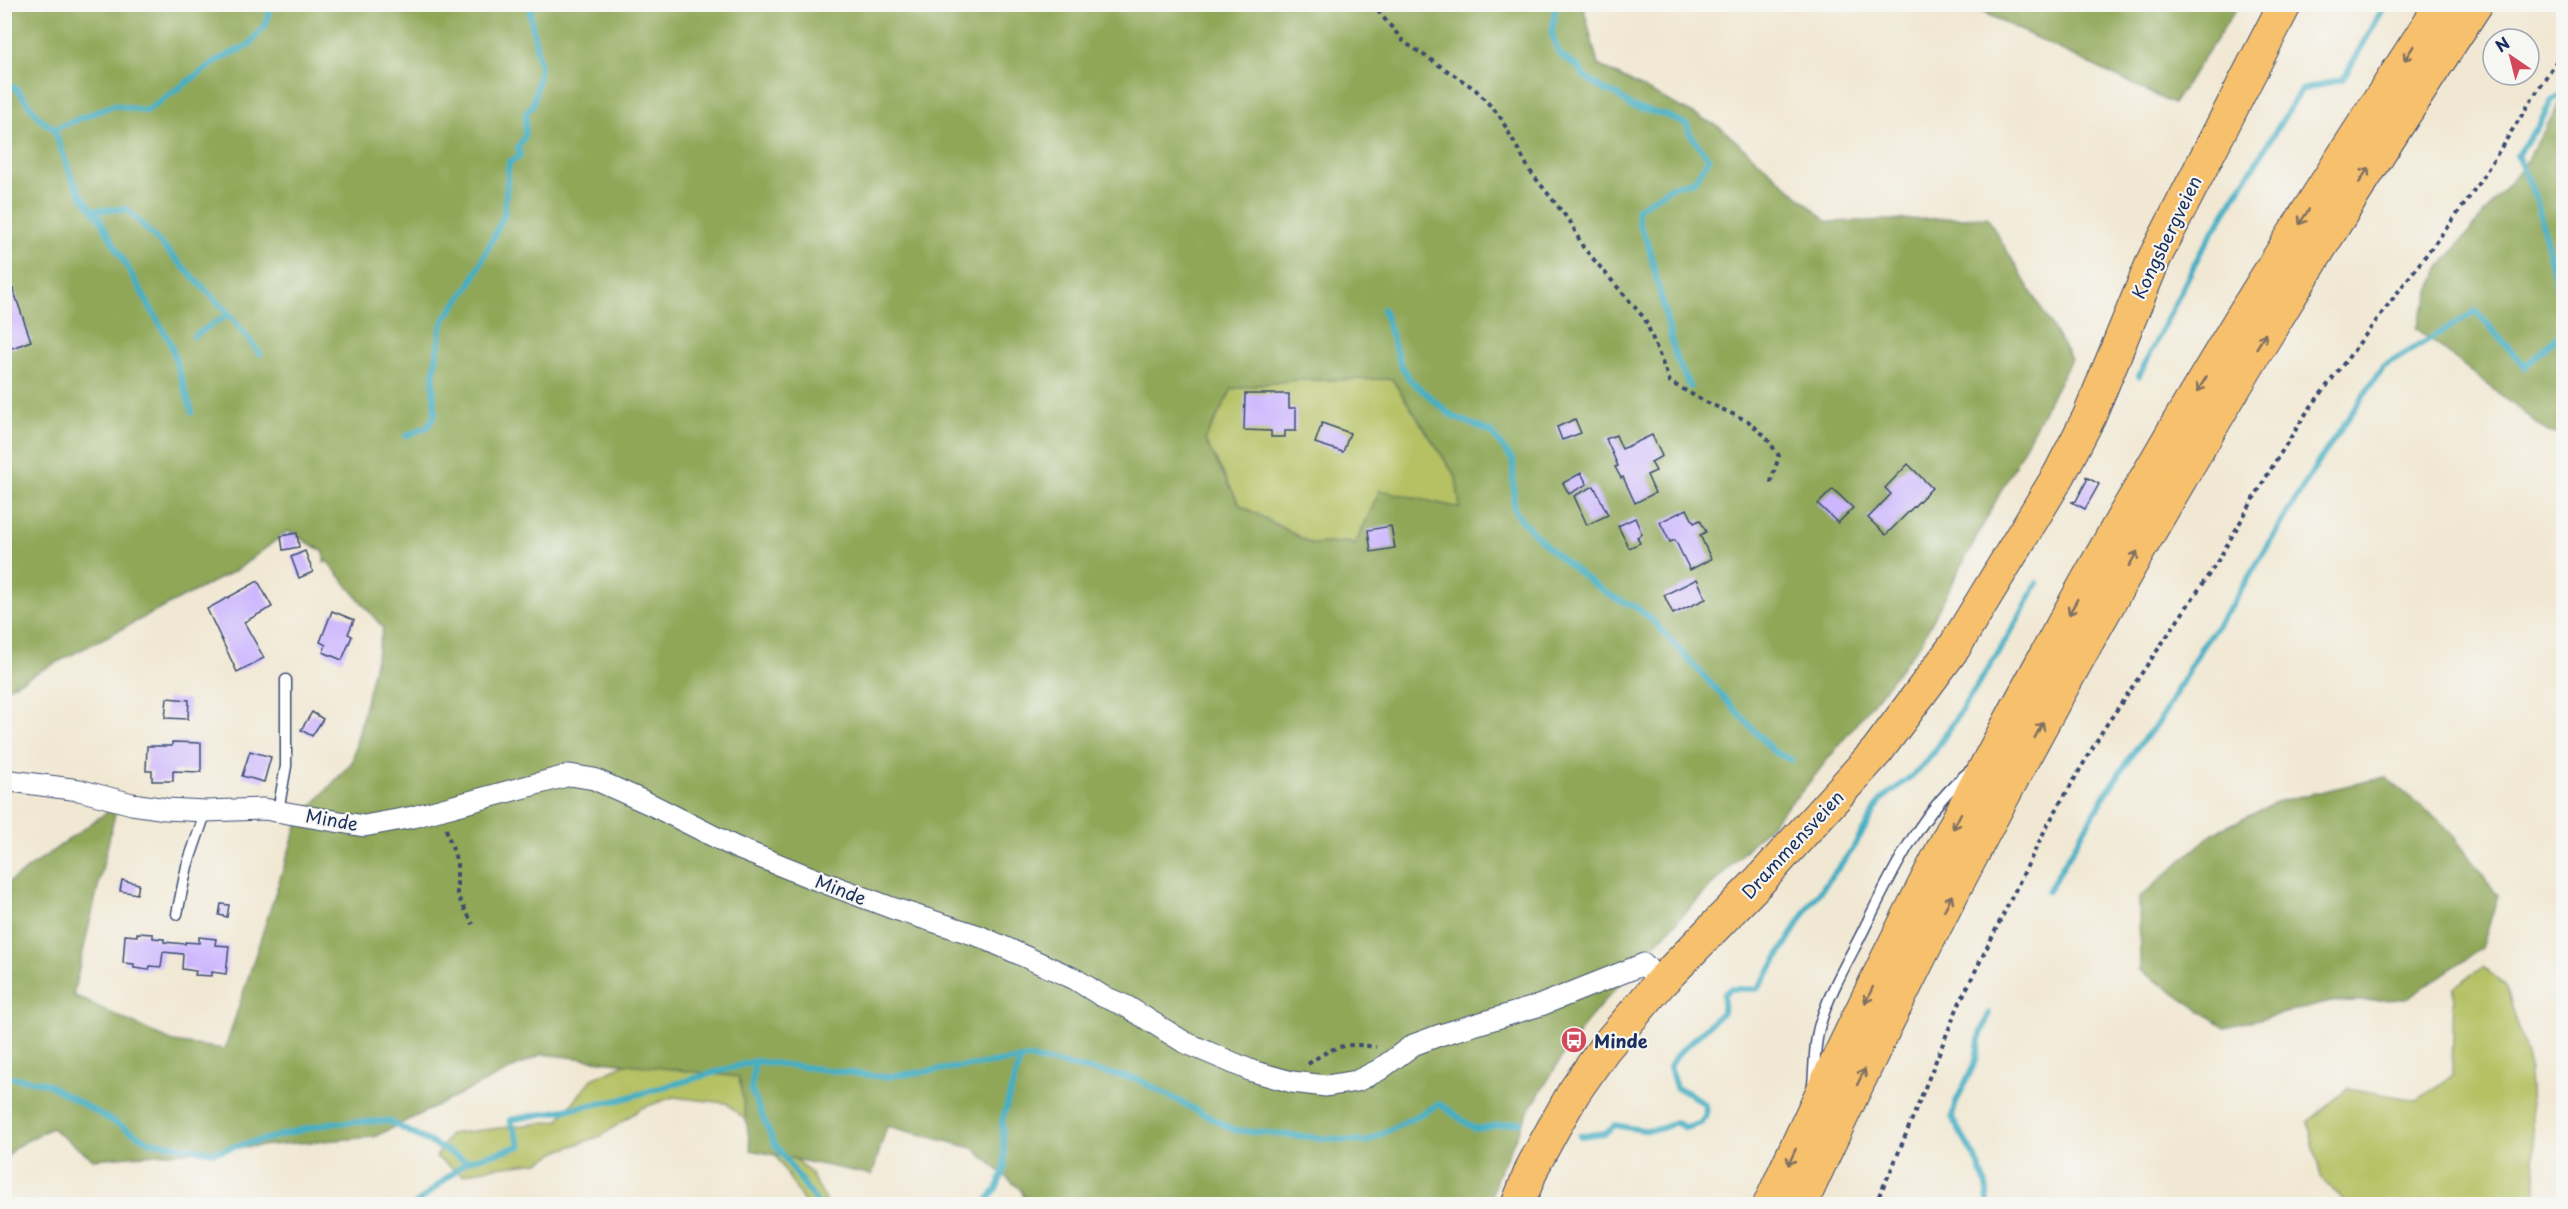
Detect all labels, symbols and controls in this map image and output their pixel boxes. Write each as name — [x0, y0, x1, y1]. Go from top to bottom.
north arrow — [2481, 27, 2541, 87]
text: N — [2490, 30, 2514, 57]
one-way arrow — [2403, 45, 2416, 62]
one-way arrow — [2358, 167, 2371, 184]
street label: Kongsbergveien — [2124, 171, 2208, 303]
one-way arrow — [2297, 208, 2309, 225]
one-way arrow — [2256, 333, 2268, 350]
one-way arrow — [2196, 375, 2208, 392]
one-way arrow — [2127, 551, 2139, 568]
one-way arrow — [2067, 597, 2078, 615]
one-way arrow — [2033, 722, 2045, 739]
street label: Drammensveien — [1735, 784, 1849, 904]
street label: Minde — [304, 801, 360, 837]
one-way arrow — [1951, 812, 1963, 829]
street label: Minde — [812, 867, 871, 911]
one-way arrow — [1943, 894, 1954, 912]
one-way arrow — [1863, 986, 1875, 1003]
bus stop icon: Minde — [1559, 1025, 1589, 1055]
place label: Minde — [1594, 1027, 1648, 1054]
one-way arrow — [1855, 1069, 1867, 1086]
one-way arrow — [1785, 1148, 1797, 1166]

